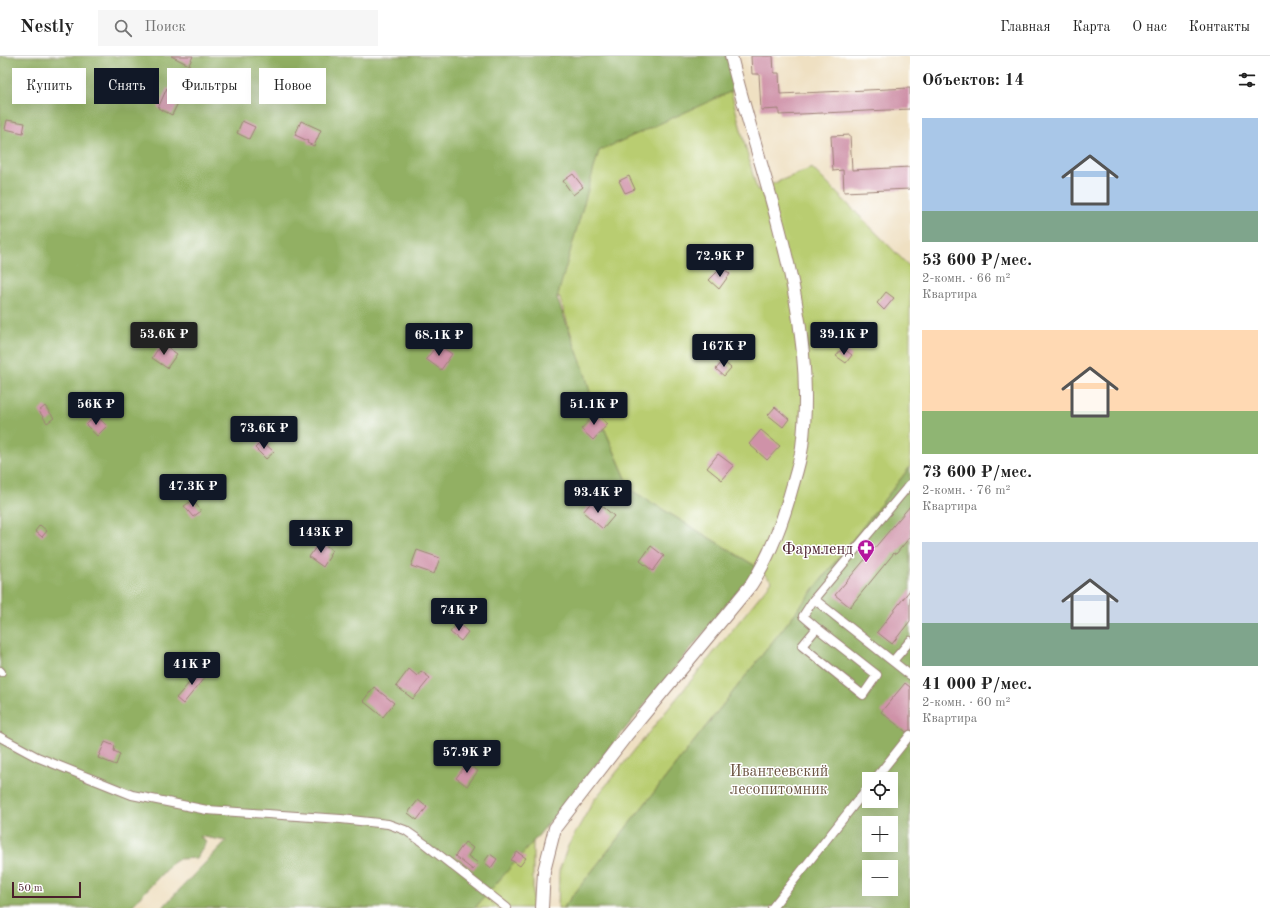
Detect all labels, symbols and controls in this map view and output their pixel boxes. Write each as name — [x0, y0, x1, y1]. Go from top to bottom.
search box — [98, 10, 378, 46]
icon: search — [112, 17, 134, 39]
text: Nestly — [20, 18, 74, 37]
text: Поиск — [144, 20, 186, 35]
text: Главная — [1000, 20, 1050, 34]
text: Карта — [1072, 20, 1110, 34]
text: О нас — [1132, 20, 1167, 34]
text: Контакты — [1189, 20, 1250, 34]
chip: Купить — [12, 68, 86, 104]
chip: Снять — [94, 68, 159, 104]
chip: Фильтры — [167, 68, 251, 104]
chip: Новое — [259, 68, 326, 104]
icon: filters — [1236, 69, 1258, 91]
text: Объектов: 14 — [922, 72, 1024, 89]
icon: home — [1054, 144, 1126, 216]
pin: 72.9K ₽ — [683, 244, 757, 278]
text: 72.9K ₽ — [695, 250, 745, 263]
text: 53 600 ₽/мес. — [922, 252, 1032, 269]
text: 2-комн. · 66 m² — [922, 272, 1010, 285]
text: Квартира — [922, 288, 977, 301]
pin: 53.6K ₽ — [127, 322, 201, 356]
pin: 39.1K ₽ — [807, 322, 881, 356]
pin: 68.1K ₽ — [402, 323, 476, 357]
text: 53.6K ₽ — [139, 328, 189, 341]
text: 39.1K ₽ — [819, 328, 869, 341]
text: 68.1K ₽ — [414, 329, 464, 342]
pin: 167K ₽ — [691, 334, 757, 368]
text: 167K ₽ — [701, 340, 747, 353]
icon: home — [1054, 356, 1126, 428]
pin: 56K ₽ — [68, 392, 124, 426]
pin: 51.1K ₽ — [557, 392, 631, 426]
text: 56K ₽ — [77, 398, 115, 411]
text: 51.1K ₽ — [569, 398, 619, 411]
pin: 73.6K ₽ — [227, 416, 301, 450]
text: 73.6K ₽ — [239, 422, 289, 435]
text: 73 600 ₽/мес. — [922, 464, 1032, 481]
pin: 47.3K ₽ — [156, 474, 230, 508]
text: 47.3K ₽ — [168, 480, 218, 493]
pin: 93.4K ₽ — [561, 480, 635, 514]
text: 2-комн. · 76 m² — [922, 484, 1010, 497]
text: 93.4K ₽ — [573, 486, 623, 499]
text: Квартира — [922, 500, 977, 513]
pin: 143K ₽ — [288, 520, 354, 554]
text: 143K ₽ — [298, 526, 344, 539]
pharmacy icon: Фармленд — [856, 538, 876, 563]
place label: Фармленд — [782, 542, 853, 558]
icon: home — [1054, 568, 1126, 640]
pin: 74K ₽ — [431, 598, 487, 632]
text: 74K ₽ — [440, 604, 478, 617]
pin: 41K ₽ — [164, 652, 220, 686]
text: 41K ₽ — [173, 658, 211, 671]
text: 41 000 ₽/мес. — [922, 676, 1032, 693]
text: 2-комн. · 60 m² — [922, 696, 1010, 709]
text: Квартира — [922, 712, 977, 725]
pin: 57.9K ₽ — [430, 740, 504, 774]
text: 57.9K ₽ — [442, 746, 492, 759]
park label: Ивантеевский лесопитомник — [730, 764, 828, 798]
map controls — [862, 772, 898, 896]
button: locate — [862, 772, 898, 808]
button: + — [862, 816, 898, 852]
button: − — [862, 860, 898, 896]
scale bar — [12, 880, 81, 899]
text: 50 m — [18, 883, 43, 894]

